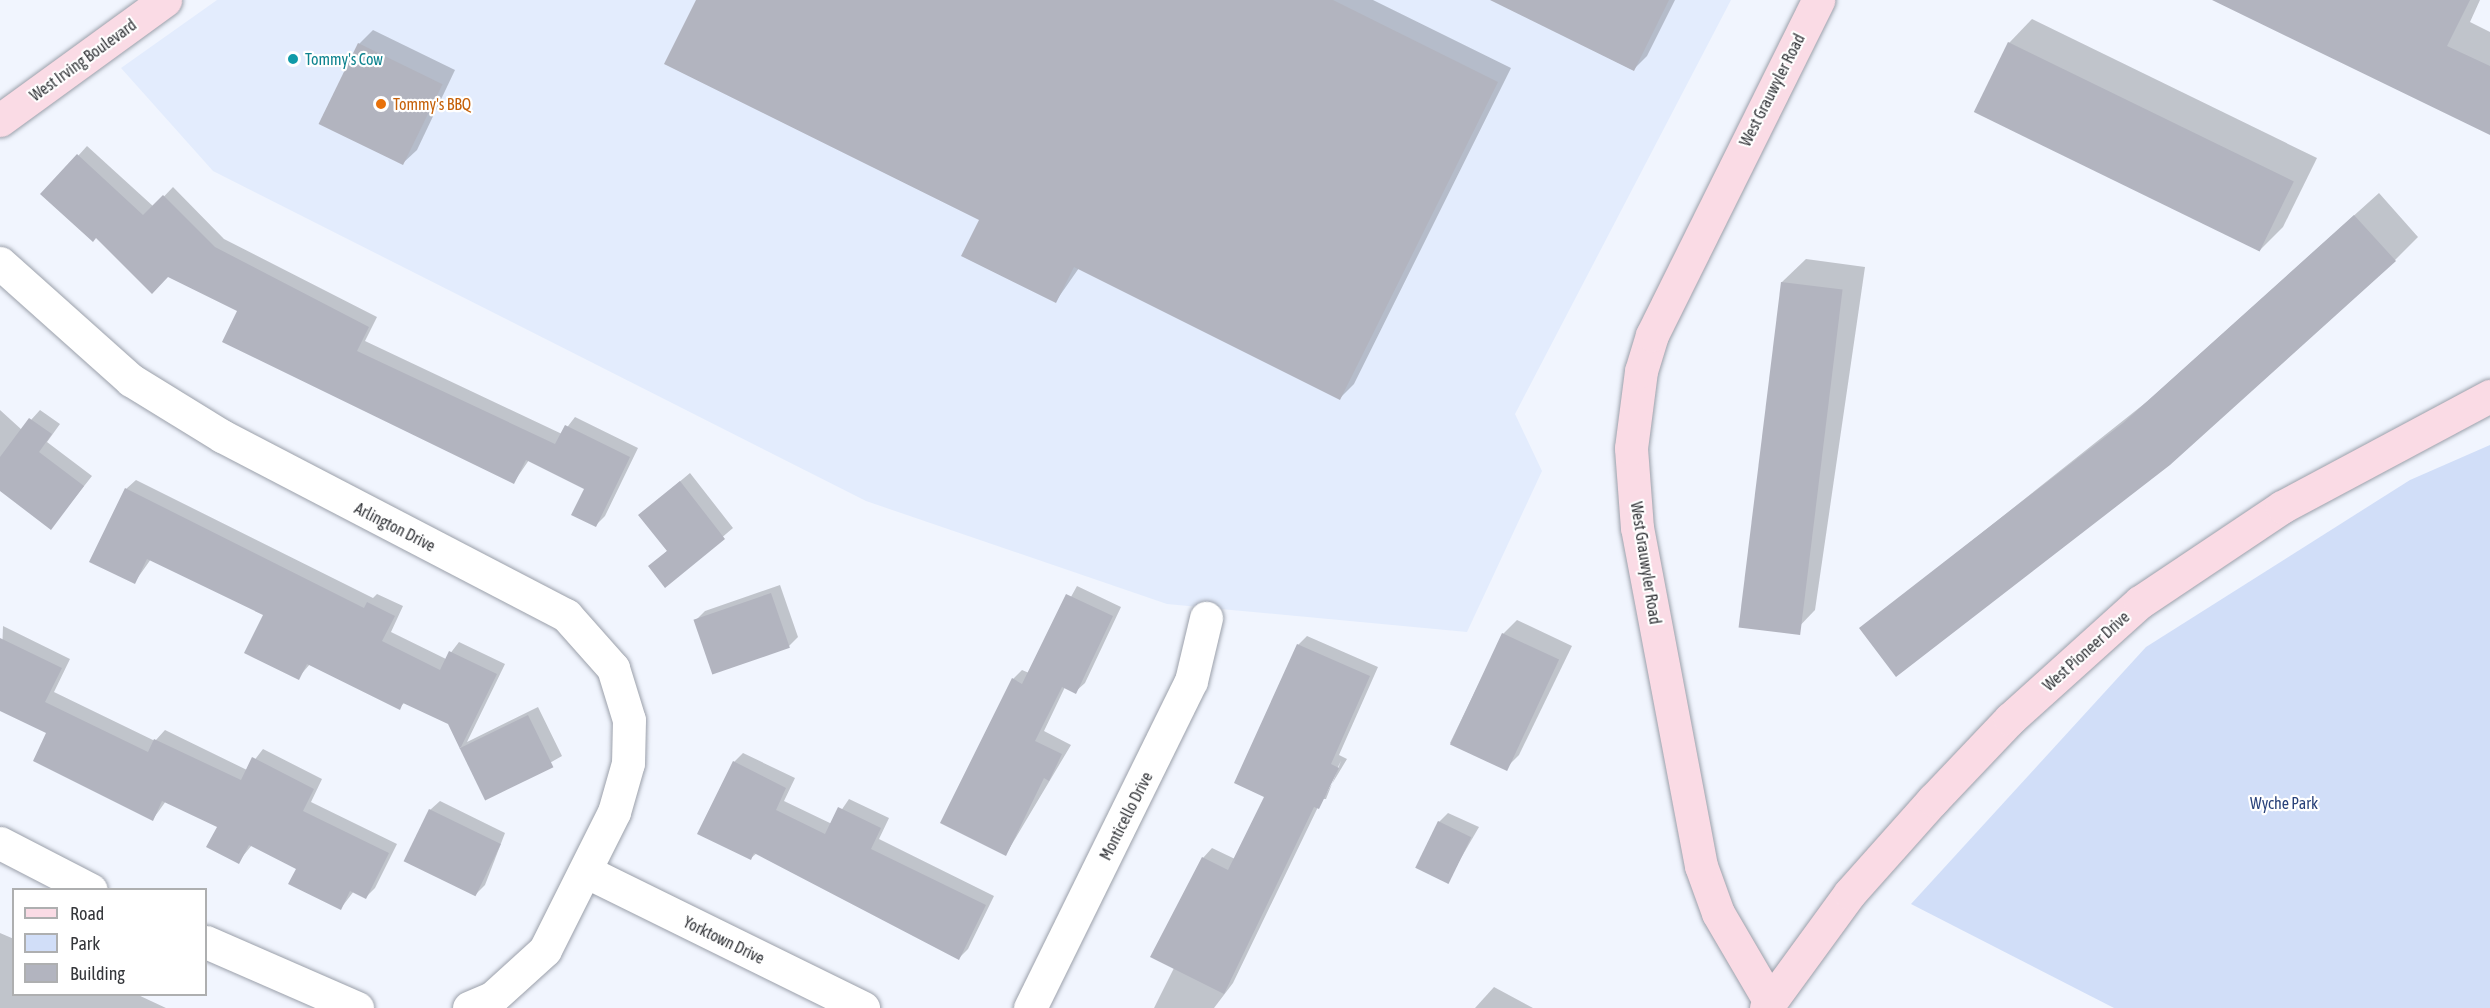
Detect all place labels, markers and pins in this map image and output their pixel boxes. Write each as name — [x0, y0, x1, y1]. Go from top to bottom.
place label: Tommy's Cow — [305, 49, 383, 69]
marker: Tommy's Cow — [286, 52, 300, 66]
place label: Tommy's BBQ — [393, 94, 471, 114]
marker: Tommy's BBQ — [374, 97, 388, 111]

